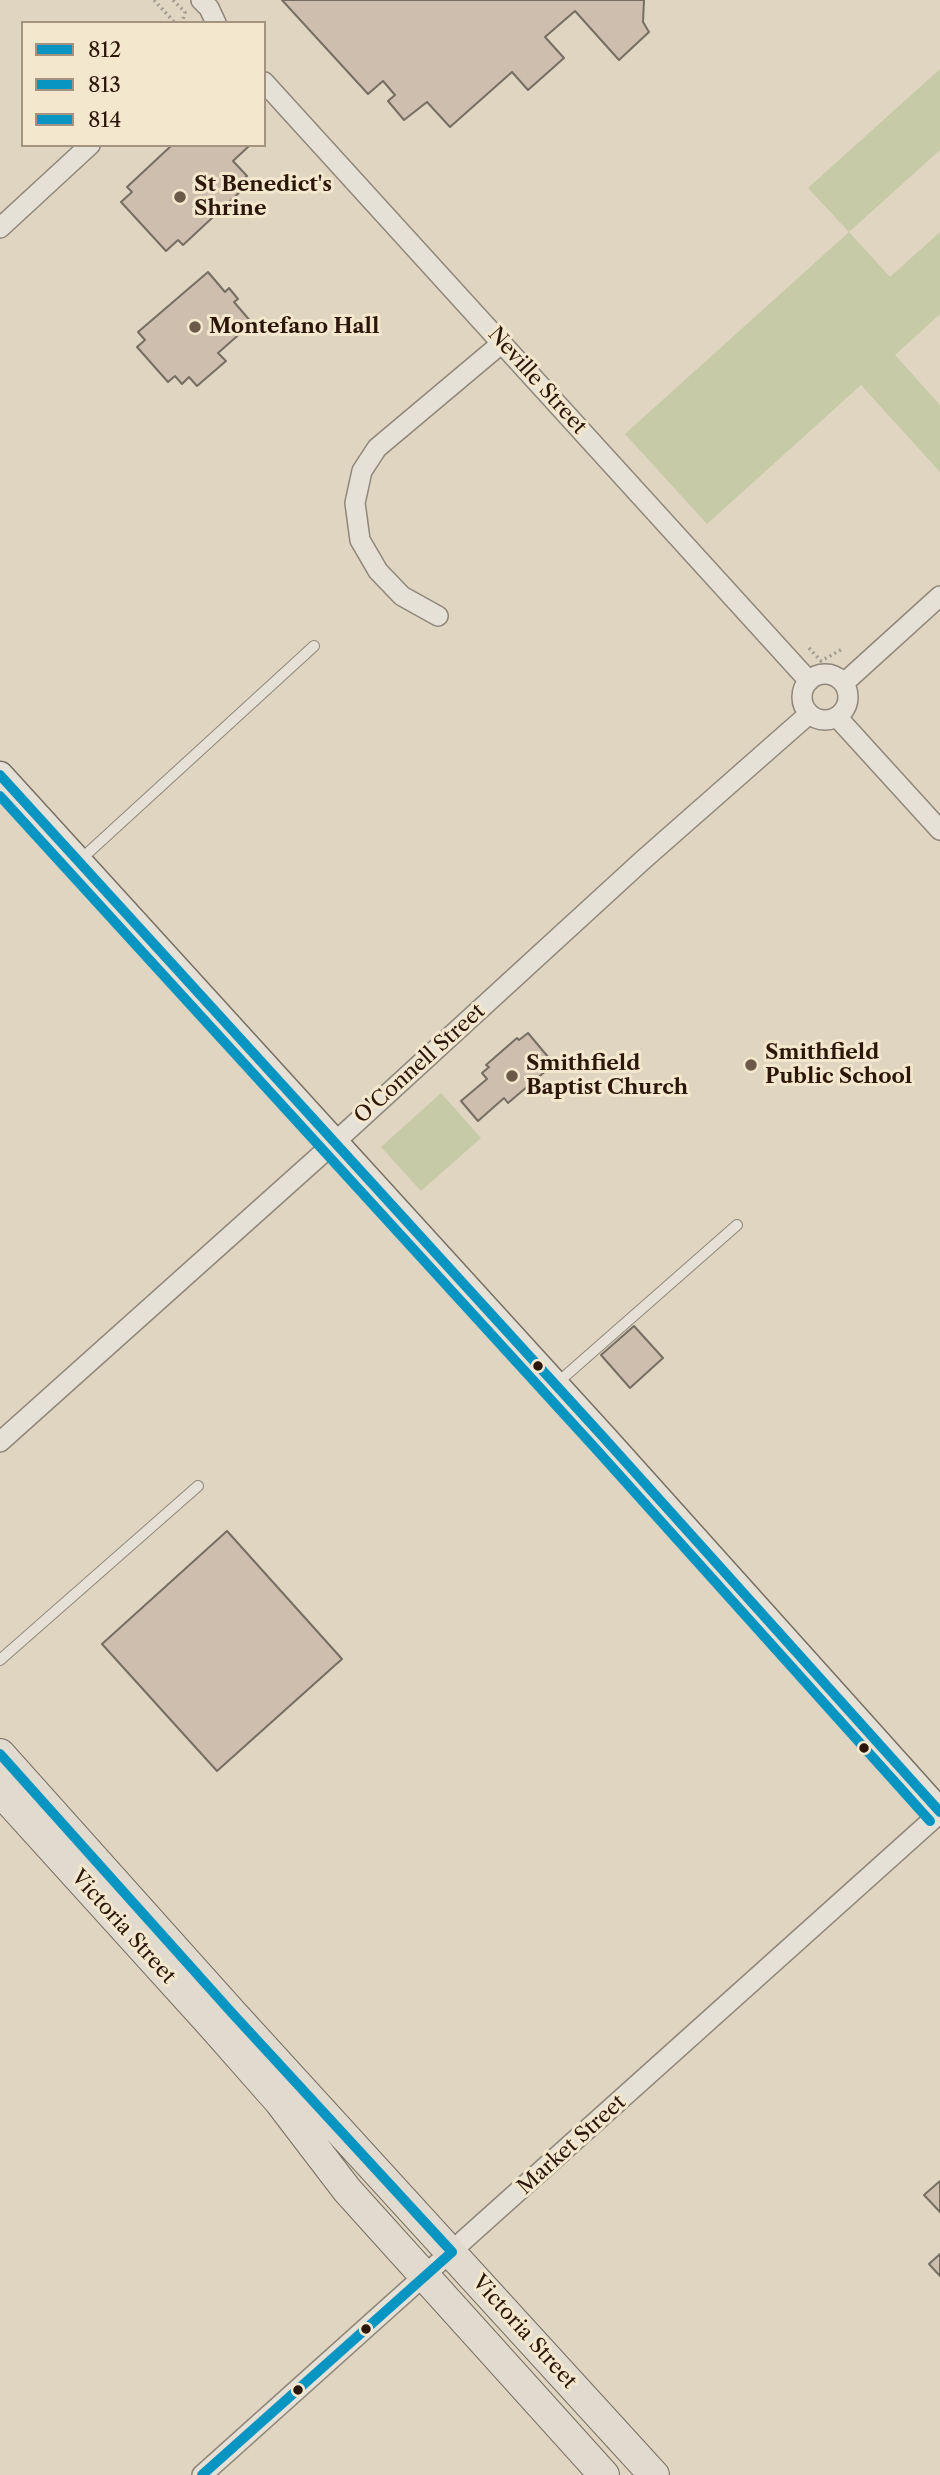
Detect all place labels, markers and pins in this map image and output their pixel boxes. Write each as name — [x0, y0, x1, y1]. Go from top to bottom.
place label: St Benedict's Shrine — [194, 172, 332, 222]
marker: St Benedict's Shrine — [172, 189, 188, 205]
place label: Montefano Hall — [209, 314, 379, 340]
marker: Montefano Hall — [187, 319, 203, 335]
place label: Smithfield Public School — [765, 1040, 912, 1090]
place label: Smithfield Baptist Church — [526, 1051, 688, 1101]
marker: Smithfield Public School — [743, 1057, 759, 1073]
marker: Smithfield Baptist Church — [504, 1068, 520, 1084]
unlabelled marker — [531, 1359, 545, 1373]
unlabelled marker — [857, 1741, 871, 1755]
unlabelled marker — [359, 2322, 373, 2336]
unlabelled marker — [291, 2383, 305, 2397]

